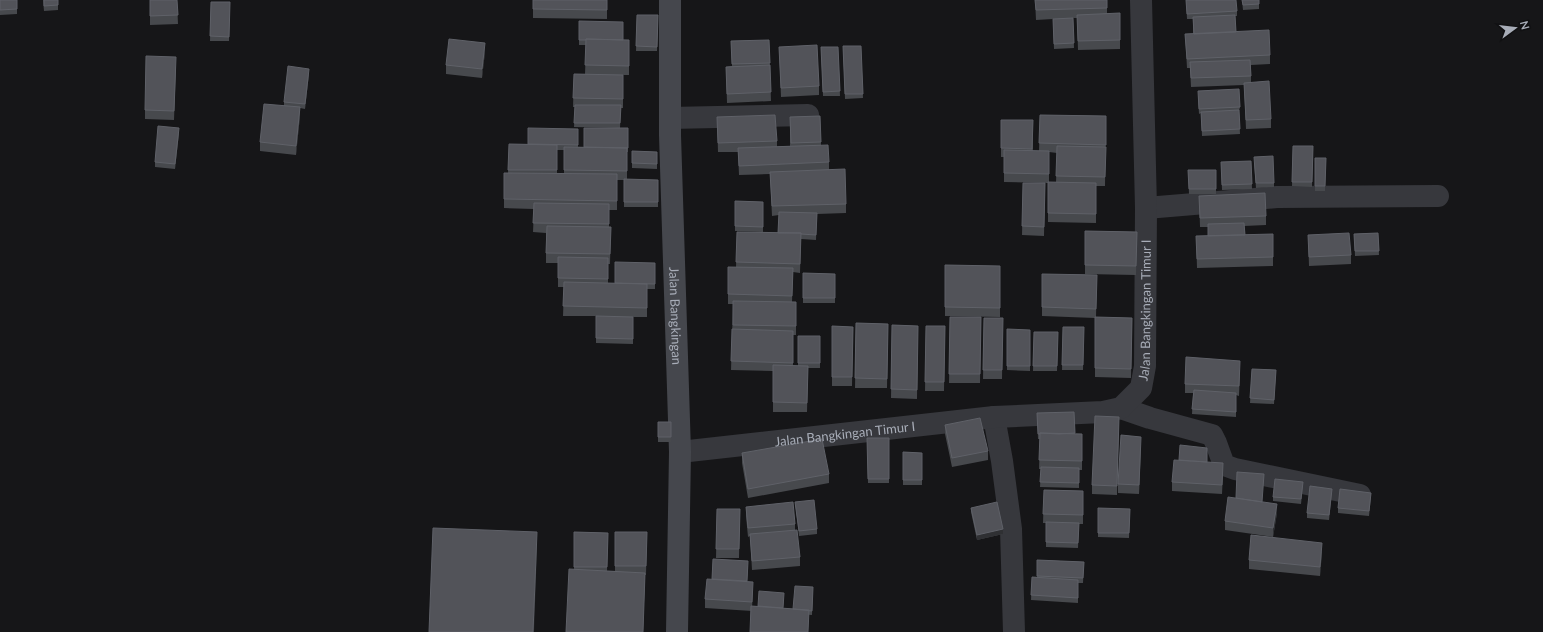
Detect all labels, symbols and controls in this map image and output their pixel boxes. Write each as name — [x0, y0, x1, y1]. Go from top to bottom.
north arrow — [1495, 8, 1535, 48]
text: N — [1518, 20, 1533, 31]
street label: Jalan Bangkingan Timur I — [1134, 239, 1154, 382]
street label: Jalan Bangkingan — [666, 267, 685, 365]
street label: Jalan Bangkingan Timur I — [774, 418, 916, 449]

